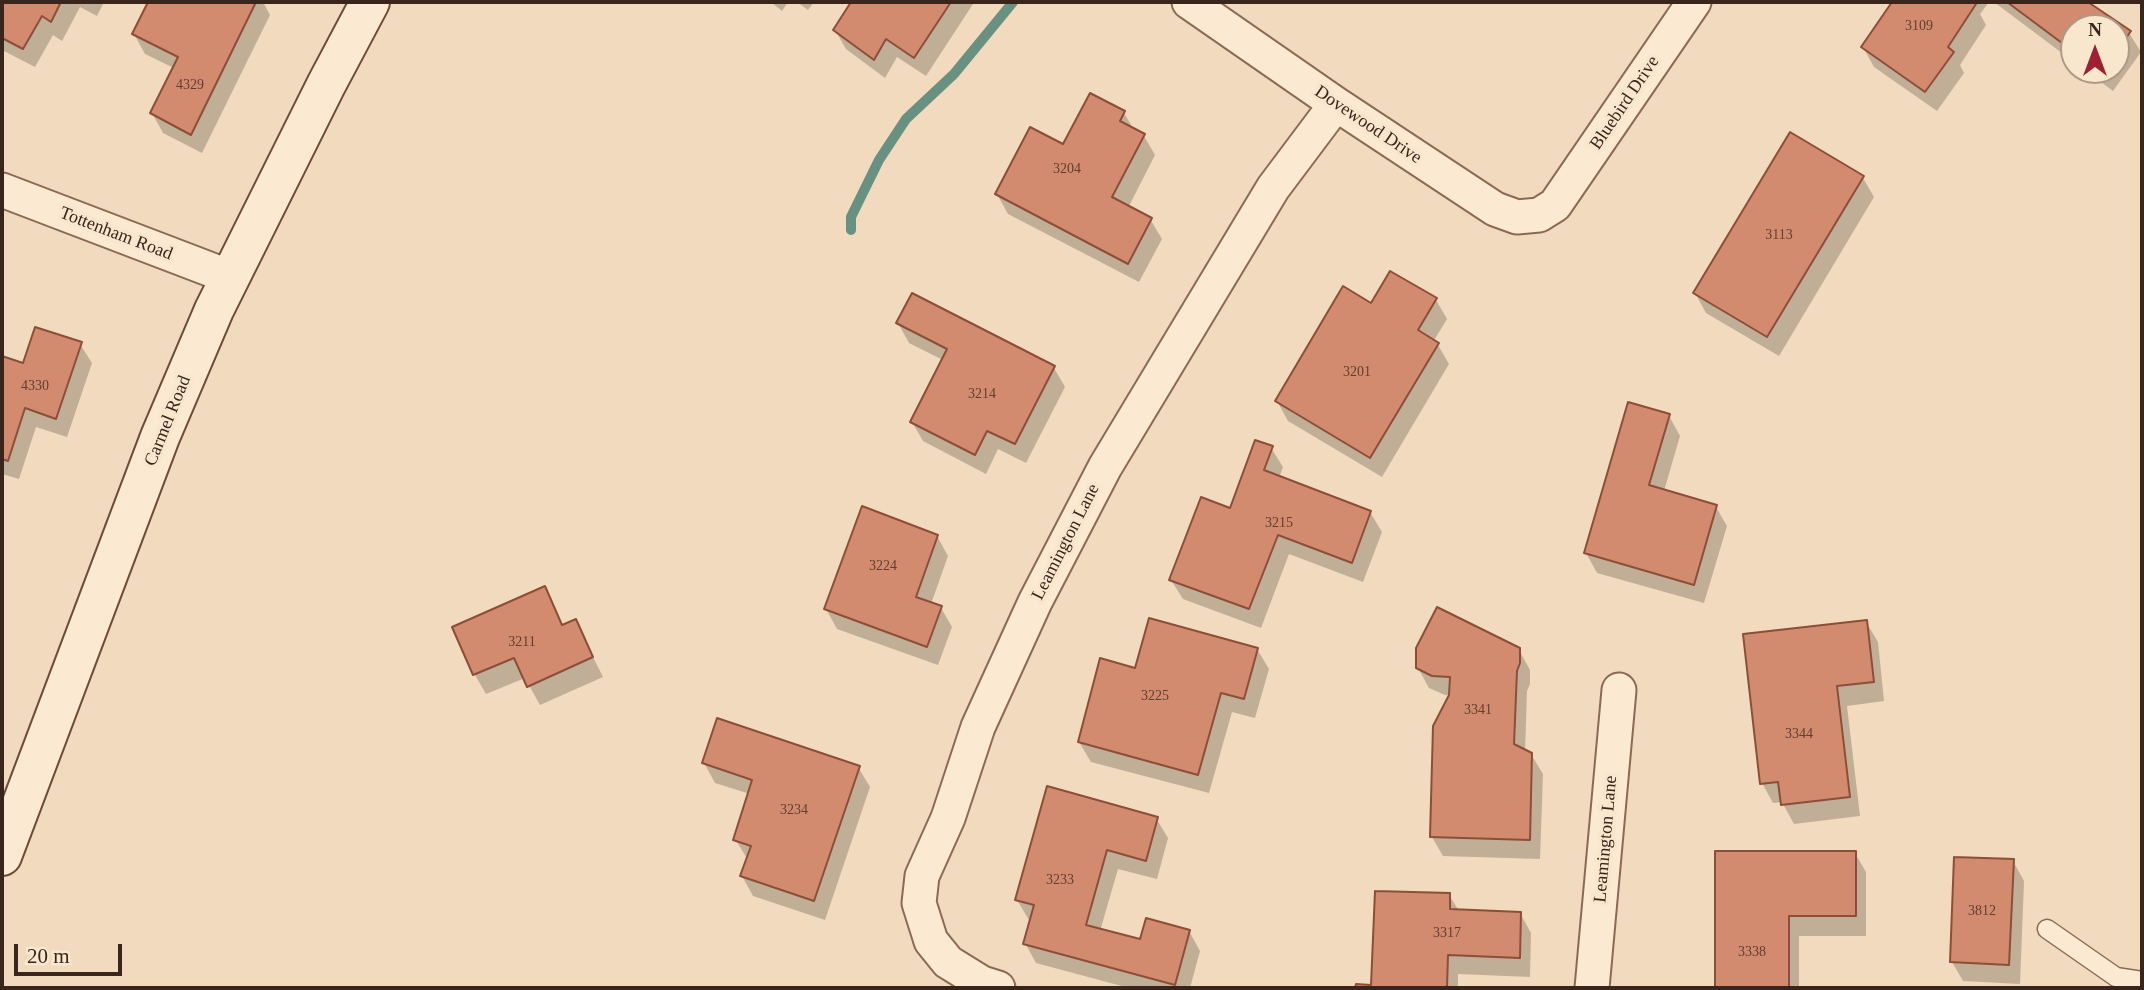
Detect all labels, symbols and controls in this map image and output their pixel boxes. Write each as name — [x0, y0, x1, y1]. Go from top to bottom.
north arrow — [2060, 14, 2130, 84]
house number: 3109 — [1905, 18, 1933, 34]
text: N — [2088, 19, 2102, 40]
street label: Bluebird Drive — [1586, 52, 1664, 154]
house number: 4329 — [176, 77, 204, 93]
street label: Dovewood Drive — [1310, 81, 1426, 169]
house number: 3204 — [1053, 161, 1081, 177]
street label: Tottenham Road — [56, 203, 176, 265]
house number: 3113 — [1765, 227, 1793, 243]
house number: 3201 — [1343, 364, 1371, 380]
street label: Carmel Road — [140, 373, 196, 469]
house number: 4330 — [21, 378, 49, 394]
house number: 3214 — [968, 386, 996, 402]
street label: Leamington Lane — [1027, 480, 1105, 604]
house number: 3215 — [1265, 515, 1293, 531]
house number: 3224 — [869, 558, 897, 574]
house number: 3211 — [508, 634, 536, 650]
house number: 3225 — [1141, 688, 1169, 704]
house number: 3341 — [1464, 702, 1492, 718]
house number: 3344 — [1785, 726, 1813, 742]
street label: Leamington Lane — [1590, 775, 1622, 903]
house number: 3234 — [780, 802, 808, 818]
house number: 3233 — [1046, 872, 1074, 888]
house number: 3812 — [1968, 903, 1996, 919]
house number: 3317 — [1433, 925, 1461, 941]
scale bar — [18, 930, 126, 974]
text: 20 m — [27, 944, 70, 968]
house number: 3338 — [1738, 944, 1766, 960]

